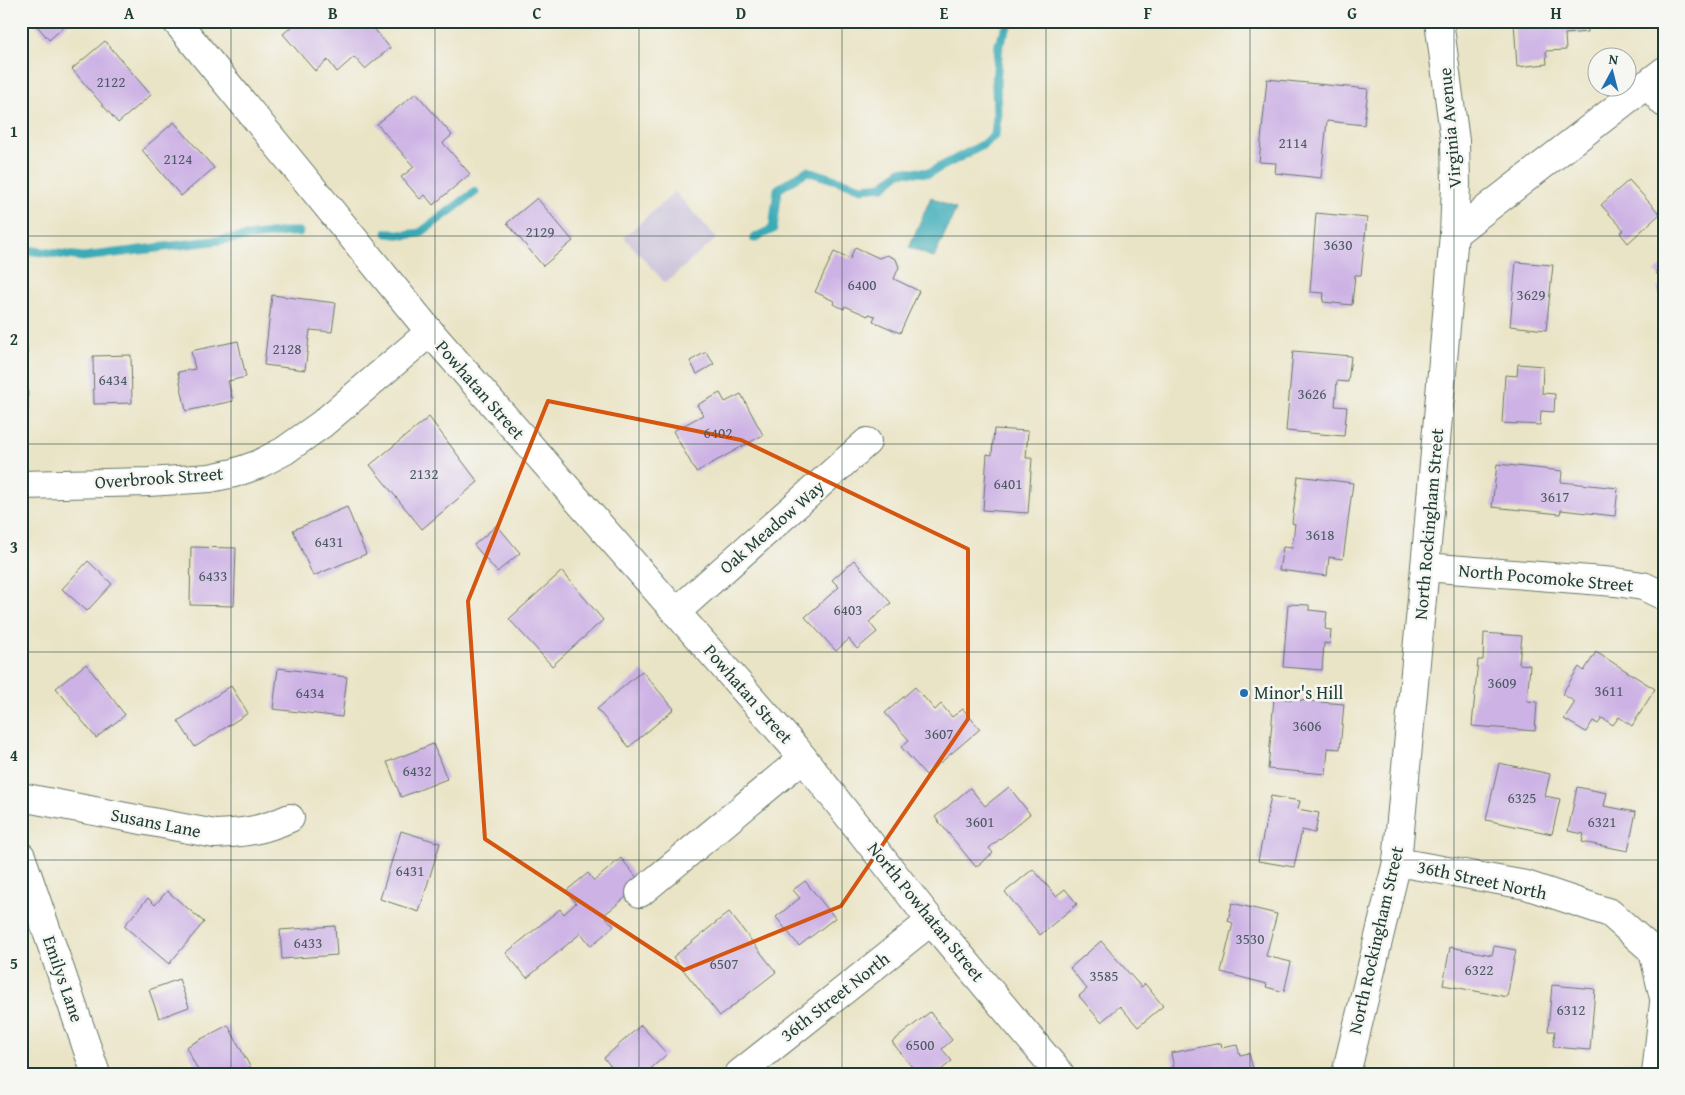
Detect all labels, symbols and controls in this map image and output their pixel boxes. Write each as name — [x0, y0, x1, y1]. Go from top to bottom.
text: A — [124, 1, 135, 25]
text: B — [328, 1, 338, 25]
text: C — [532, 1, 542, 25]
text: D — [736, 1, 746, 25]
text: E — [940, 1, 949, 25]
text: F — [1144, 1, 1152, 25]
text: G — [1347, 1, 1357, 25]
text: H — [1550, 1, 1562, 25]
north arrow — [1588, 48, 1638, 98]
text: N — [1608, 49, 1620, 70]
street label: Virginia Avenue — [1431, 66, 1468, 190]
house number: 2122 — [97, 71, 125, 92]
text: 1 — [10, 119, 18, 143]
house number: 2114 — [1279, 132, 1307, 153]
house number: 2124 — [164, 148, 192, 169]
house number: 2129 — [526, 221, 554, 242]
house number: 3630 — [1324, 234, 1352, 255]
house number: 6400 — [848, 274, 876, 295]
house number: 3629 — [1517, 284, 1545, 305]
text: 2 — [10, 327, 18, 351]
street label: Powhatan Street — [429, 334, 532, 446]
house number: 2128 — [273, 338, 301, 359]
house number: 6434 — [99, 369, 127, 390]
house number: 3626 — [1298, 383, 1326, 404]
house number: 6402 — [704, 422, 732, 443]
street label: North Rockingham Street — [1407, 426, 1450, 621]
street label: Overbrook Street — [94, 459, 225, 495]
house number: 2132 — [410, 463, 438, 484]
street label: Oak Meadow Way — [713, 473, 830, 580]
house number: 6401 — [994, 473, 1022, 494]
house number: 3617 — [1541, 486, 1569, 507]
house number: 3618 — [1306, 524, 1334, 545]
house number: 6431 — [315, 531, 343, 552]
text: 3 — [10, 535, 18, 559]
street label: North Pocomoke Street — [1457, 556, 1635, 599]
house number: 6433 — [199, 565, 227, 586]
house number: 6403 — [834, 599, 862, 620]
street label: Powhatan Street — [697, 638, 800, 750]
house number: 3609 — [1488, 672, 1516, 693]
place label: Minor's Hill — [1254, 679, 1343, 706]
house number: 3611 — [1595, 680, 1623, 701]
house number: 6434 — [296, 682, 324, 703]
marker: Minor's Hill — [1238, 687, 1250, 699]
house number: 3606 — [1293, 715, 1321, 736]
house number: 3607 — [925, 723, 953, 744]
text: 4 — [10, 743, 18, 767]
house number: 6432 — [403, 760, 431, 781]
house number: 6325 — [1508, 787, 1536, 808]
street label: Susans Lane — [109, 801, 203, 844]
house number: 3601 — [966, 811, 994, 832]
house number: 6321 — [1588, 811, 1616, 832]
street label: North Powhatan Street — [861, 836, 992, 988]
street label: North Rockingham Street — [1341, 843, 1410, 1037]
street label: 36th Street North — [1415, 853, 1550, 906]
house number: 6431 — [396, 860, 424, 881]
house number: 3530 — [1236, 928, 1264, 949]
street label: Emilys Lane — [36, 932, 91, 1026]
house number: 6433 — [294, 932, 322, 953]
street label: 36th Street North — [774, 945, 895, 1048]
text: 5 — [10, 951, 18, 975]
house number: 6507 — [710, 953, 738, 974]
house number: 6322 — [1465, 959, 1493, 980]
house number: 3585 — [1090, 965, 1118, 986]
house number: 6312 — [1557, 999, 1585, 1020]
house number: 6500 — [906, 1034, 934, 1055]

